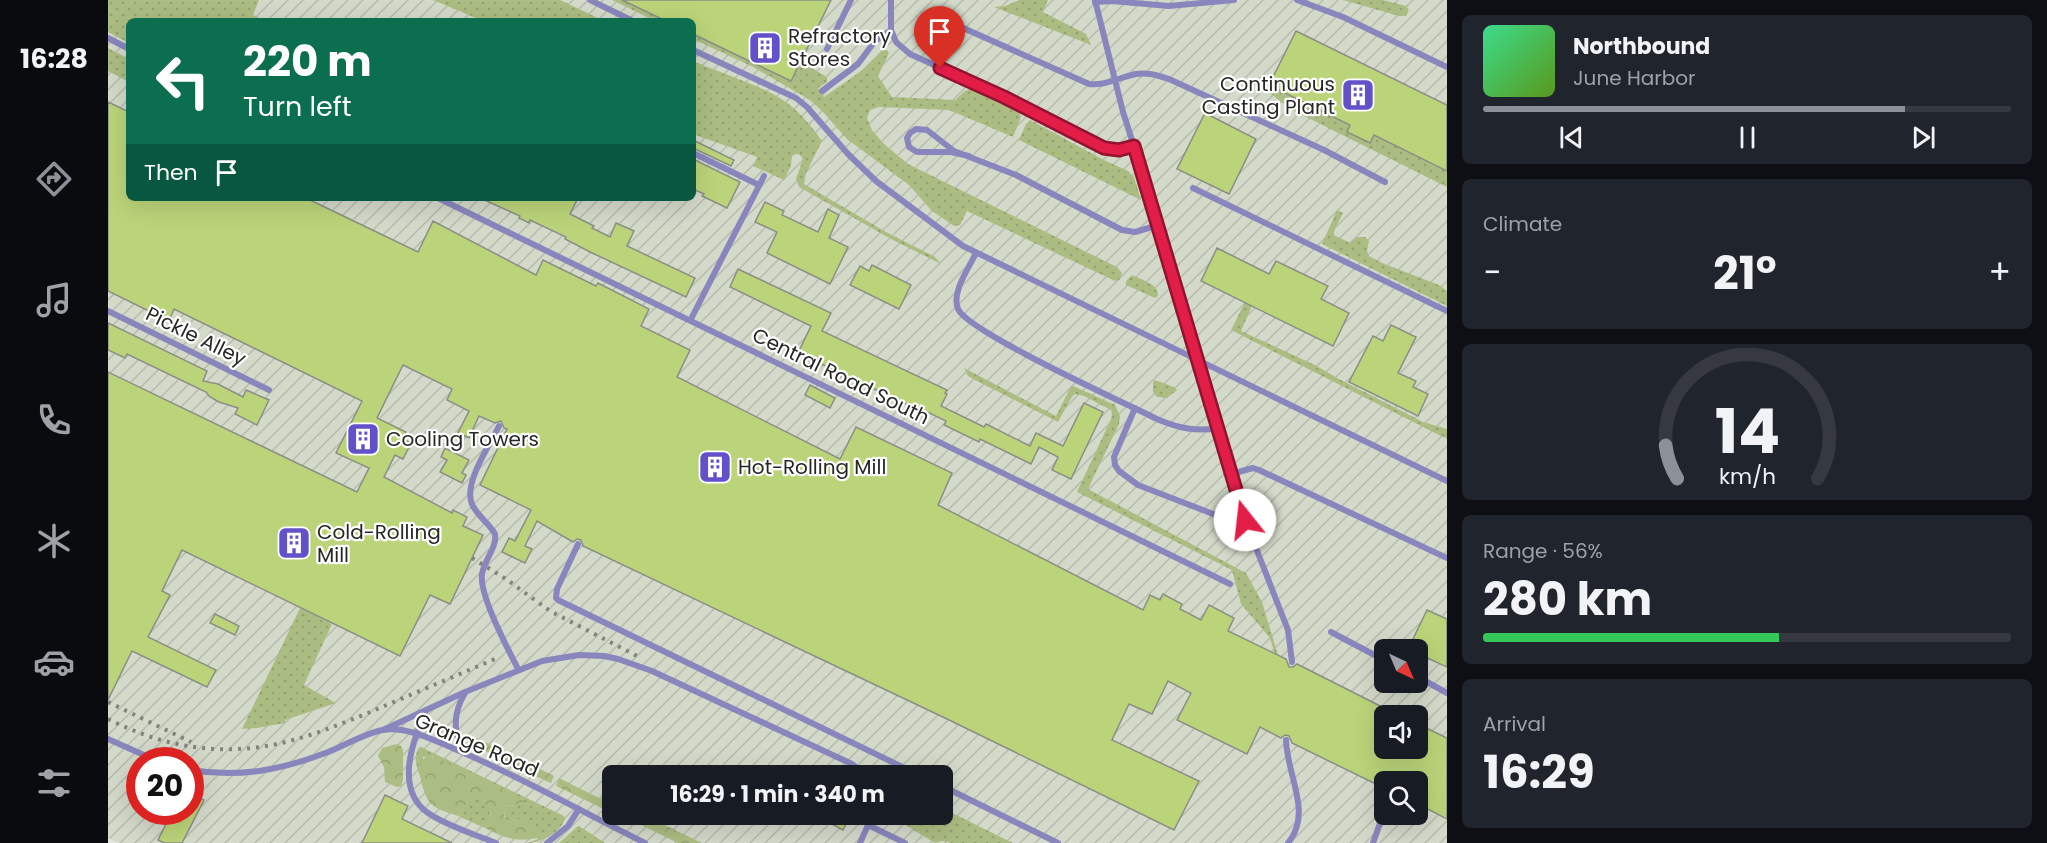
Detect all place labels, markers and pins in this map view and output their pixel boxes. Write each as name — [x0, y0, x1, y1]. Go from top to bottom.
pin — [914, 6, 965, 68]
place label: Refractory Stores — [788, 22, 891, 73]
building icon: Refractory Stores — [747, 30, 783, 66]
place label: Continuous Casting Plant — [1202, 70, 1335, 121]
building icon: Continuous Casting Plant — [1340, 77, 1376, 113]
building icon: Cooling Towers — [345, 421, 381, 457]
place label: Cooling Towers — [386, 425, 539, 453]
building icon: Hot-Rolling Mill — [697, 449, 733, 485]
place label: Hot-Rolling Mill — [738, 453, 886, 481]
place label: Cold-Rolling Mill — [317, 518, 441, 569]
building icon: Cold-Rolling Mill — [276, 525, 312, 561]

